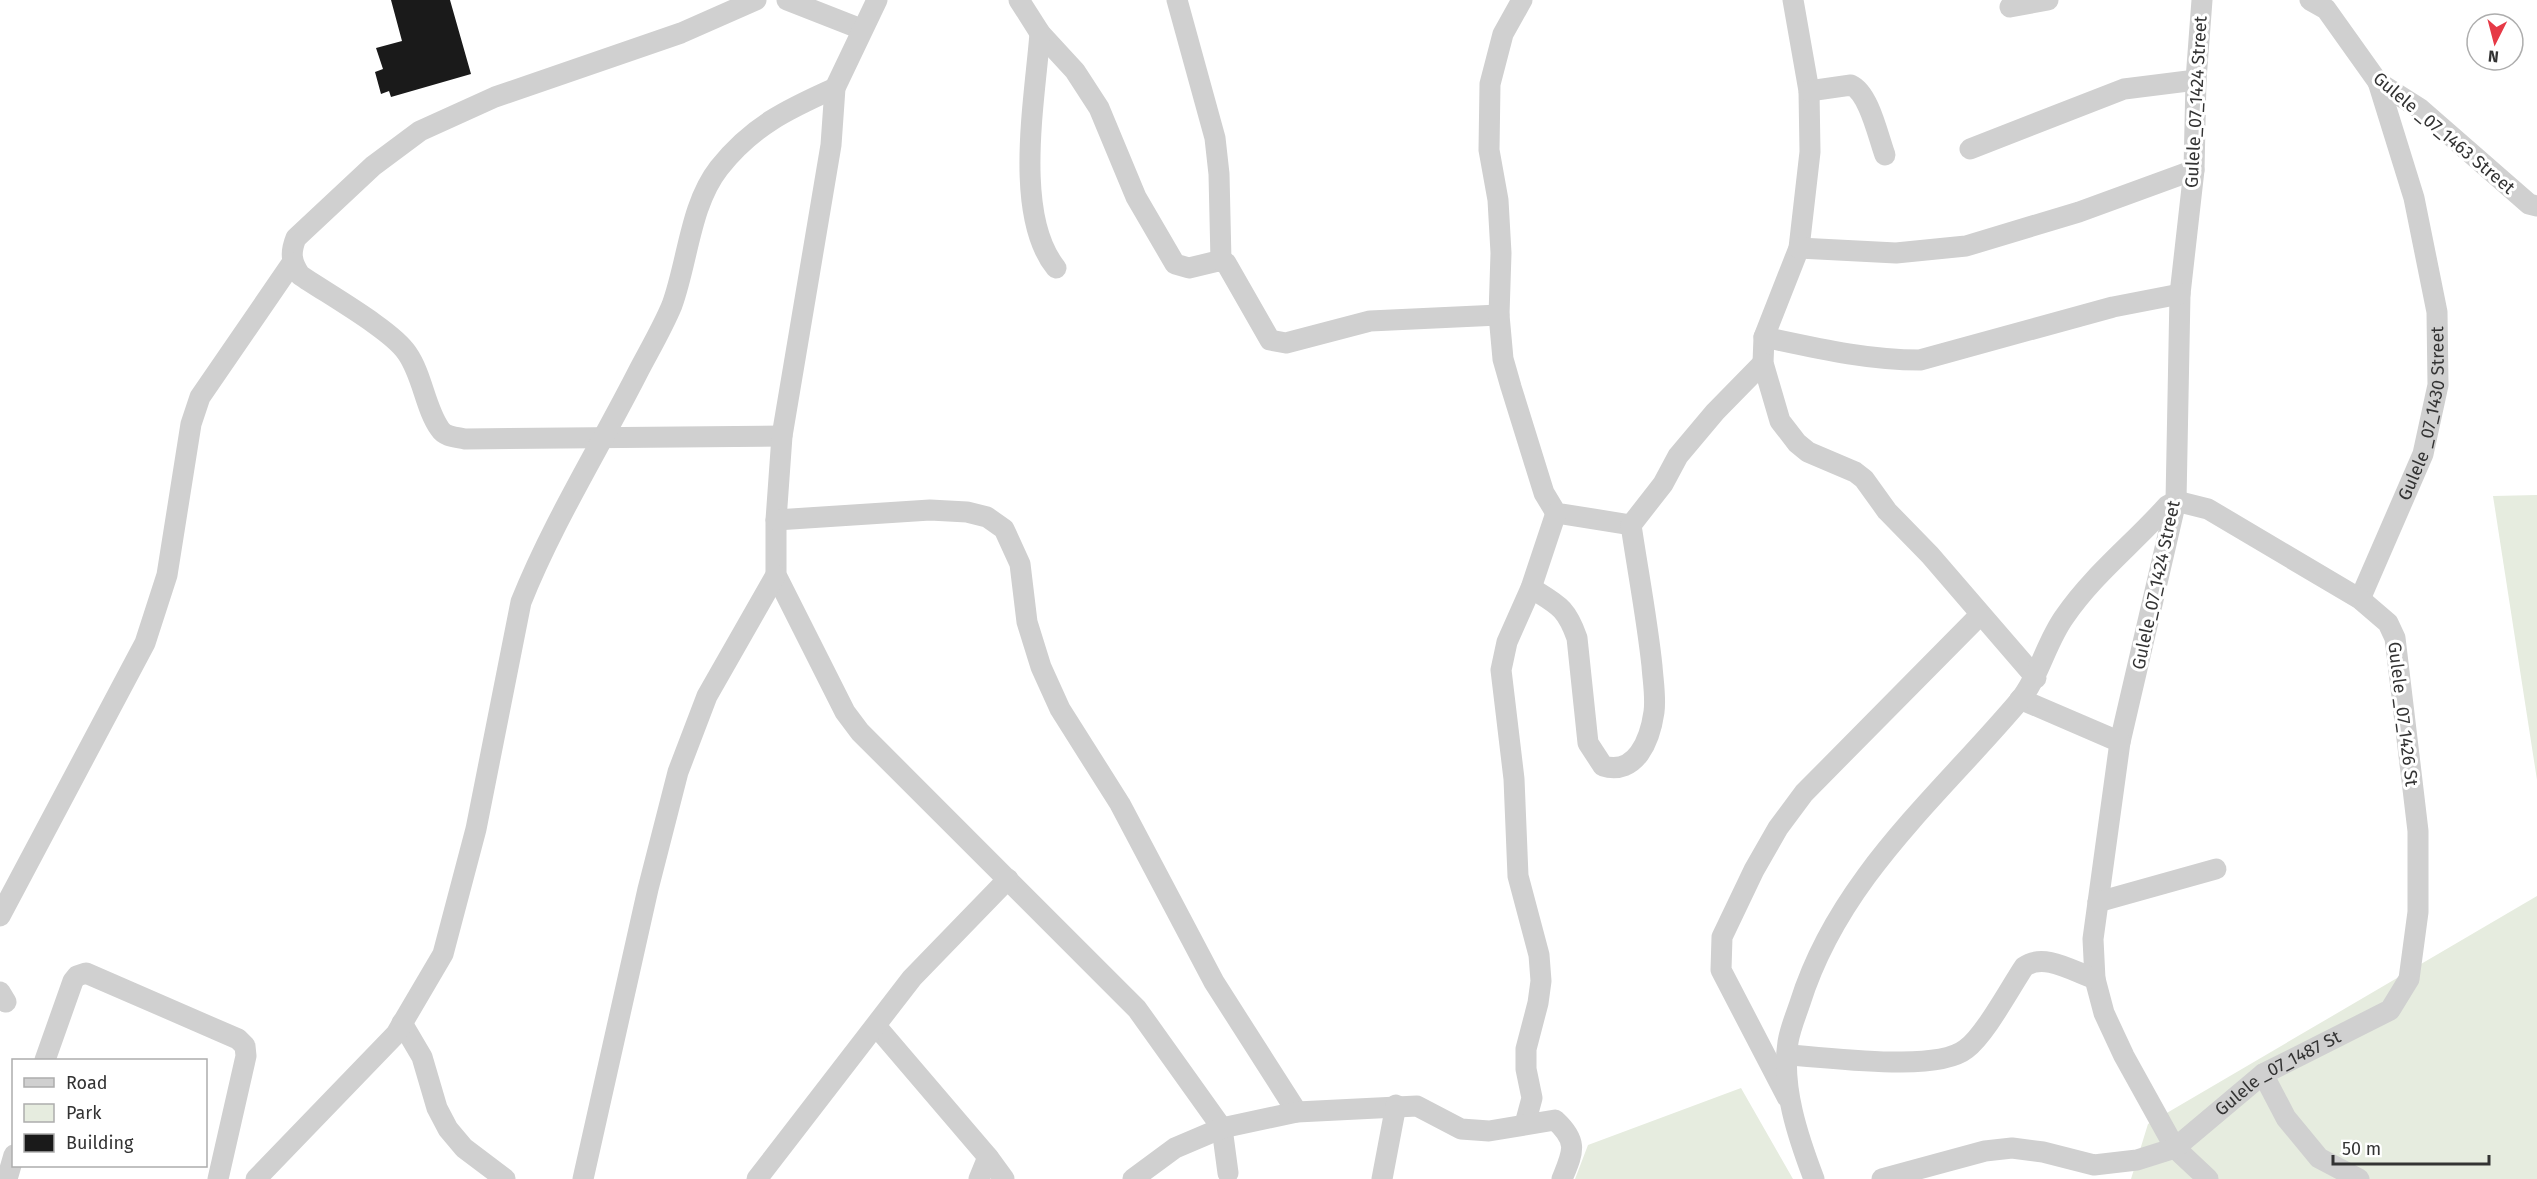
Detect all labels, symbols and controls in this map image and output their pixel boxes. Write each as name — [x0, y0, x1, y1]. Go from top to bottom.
north arrow — [2465, 12, 2525, 72]
street label: Gulele_07_1424 Street — [2181, 15, 2212, 189]
text: N — [2487, 46, 2500, 66]
street label: Gulele _07_1463 Street — [2369, 67, 2520, 199]
street label: Gulele _07_1430 Street — [2393, 326, 2450, 504]
street label: Gulele_07_1424 Street — [2127, 498, 2185, 672]
street label: Gulele _07_1426 St — [2383, 640, 2423, 788]
street label: Gulele _07_1487 St — [2210, 1025, 2345, 1121]
legend — [12, 1059, 207, 1167]
text: Road — [66, 1072, 108, 1094]
text: Park — [66, 1102, 102, 1124]
scale bar — [2333, 1128, 2489, 1166]
text: Building — [66, 1132, 134, 1154]
text: 50 m — [2342, 1138, 2381, 1160]

